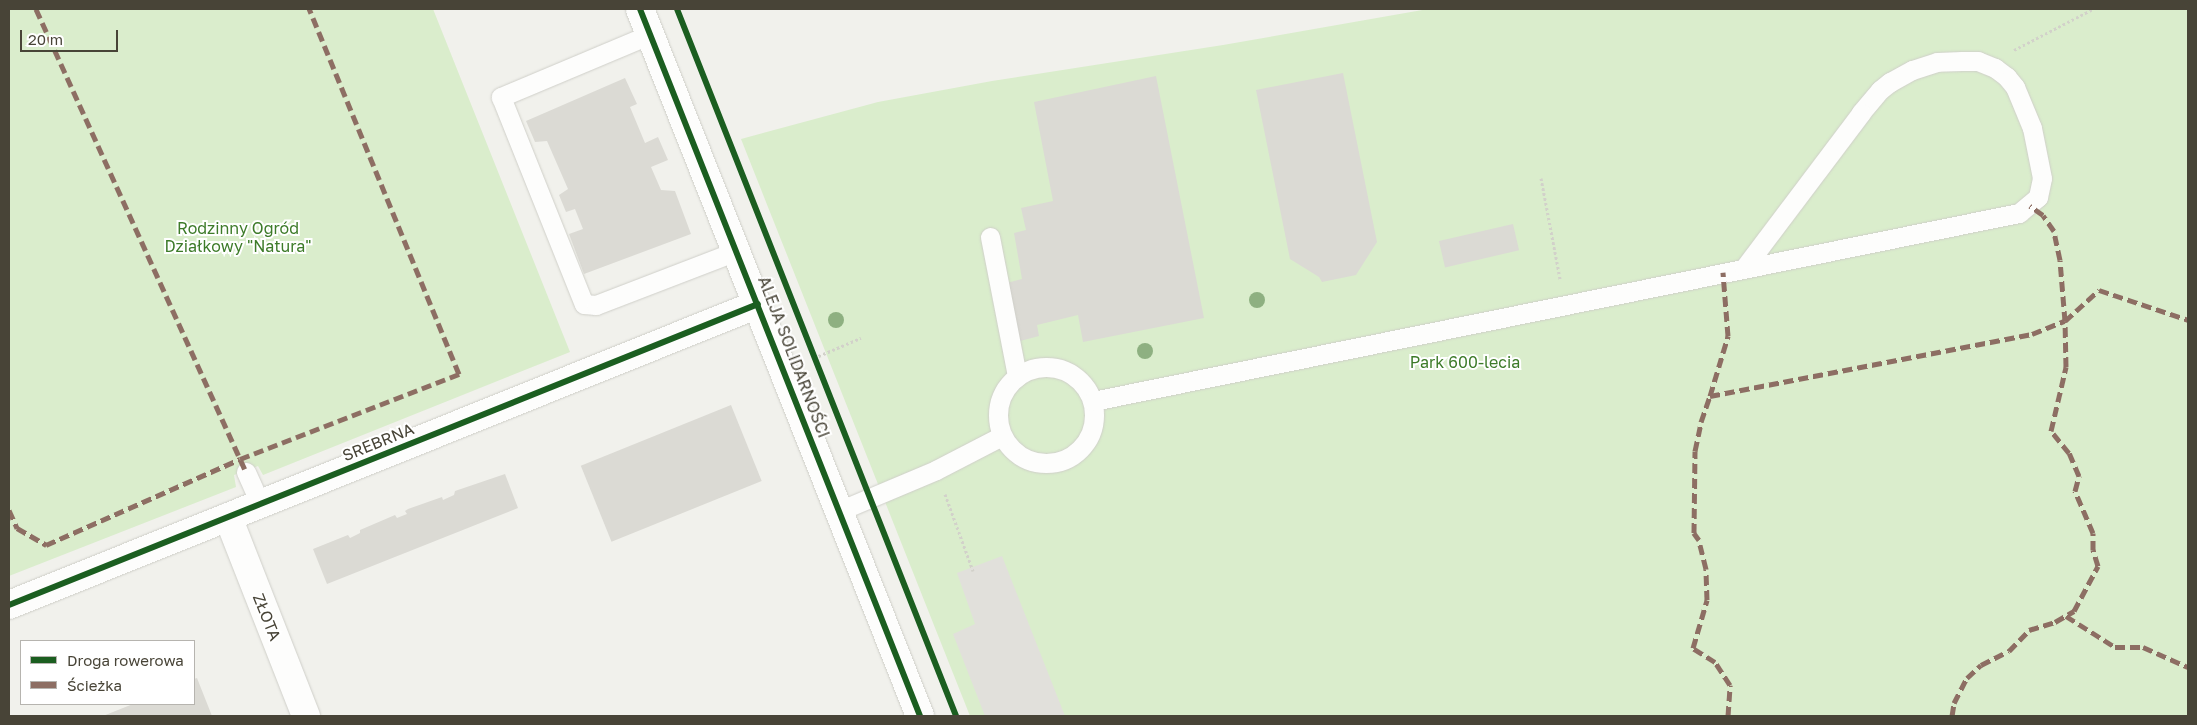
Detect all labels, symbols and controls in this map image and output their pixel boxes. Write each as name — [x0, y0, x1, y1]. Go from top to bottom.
scale bar — [22, 20, 120, 52]
text: 20 m — [28, 30, 63, 48]
park label: Rodzinny Ogród Działkowy "Natura" — [165, 218, 311, 256]
street label: ALEJA SOLIDARNOŚCI — [754, 273, 834, 441]
park label: Park 600-lecia — [1410, 352, 1520, 372]
street label: SREBRNA — [339, 419, 417, 465]
street label: ZŁOTA — [249, 591, 285, 643]
legend — [20, 640, 195, 705]
text: Droga rowerowa — [67, 651, 184, 669]
text: Ścieżka — [67, 676, 122, 694]

